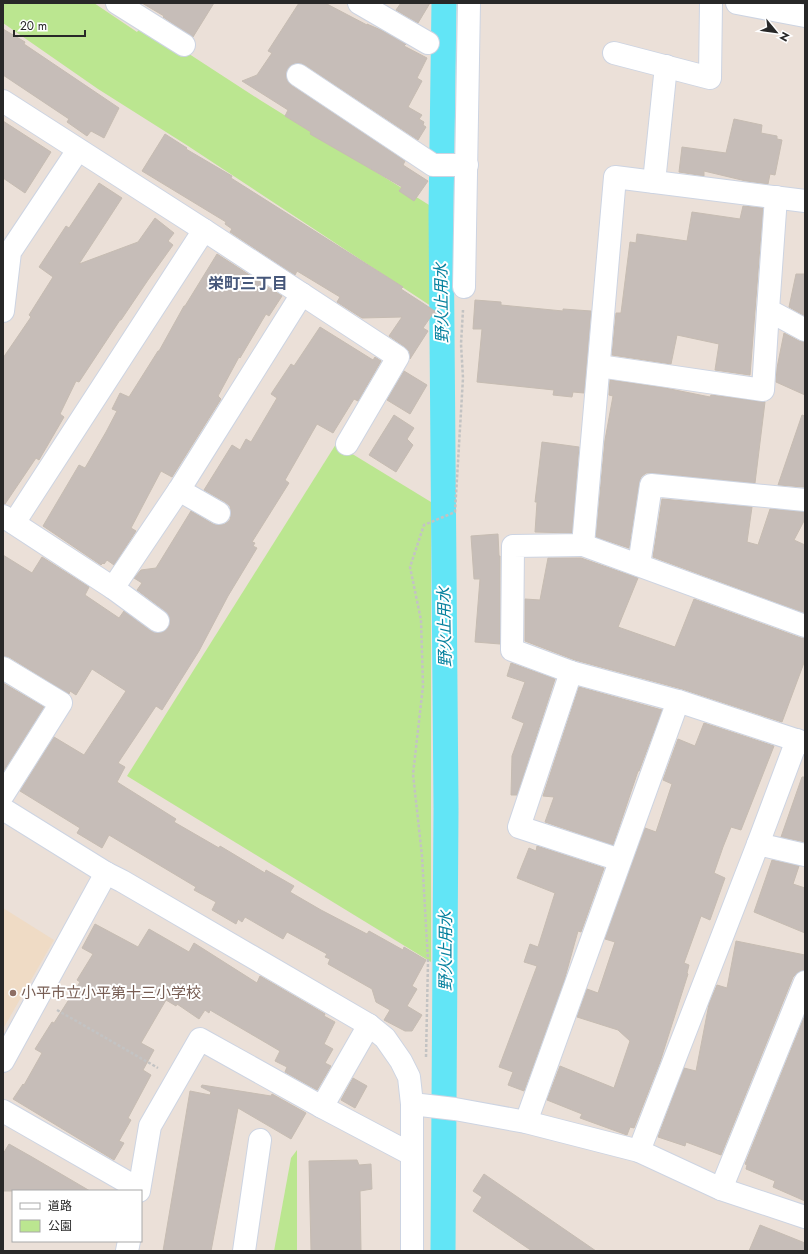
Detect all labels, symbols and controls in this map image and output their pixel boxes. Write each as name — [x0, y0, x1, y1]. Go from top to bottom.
scale bar — [14, 12, 85, 38]
north arrow — [756, 12, 796, 52]
text: 20 m — [20, 17, 47, 35]
text: N — [776, 29, 794, 45]
water label: 野火止用水 — [429, 261, 454, 343]
district label: 栄町三丁目 — [208, 272, 288, 295]
water label: 野火止用水 — [432, 585, 457, 667]
water label: 野火止用水 — [434, 909, 457, 991]
place label: 小平市立小平第十三小学校 — [21, 982, 201, 1004]
marker: 小平市立小平第十三小学校 — [8, 988, 18, 998]
legend — [12, 1190, 142, 1242]
text: 道路 — [48, 1197, 72, 1215]
text: 公園 — [48, 1217, 72, 1235]

